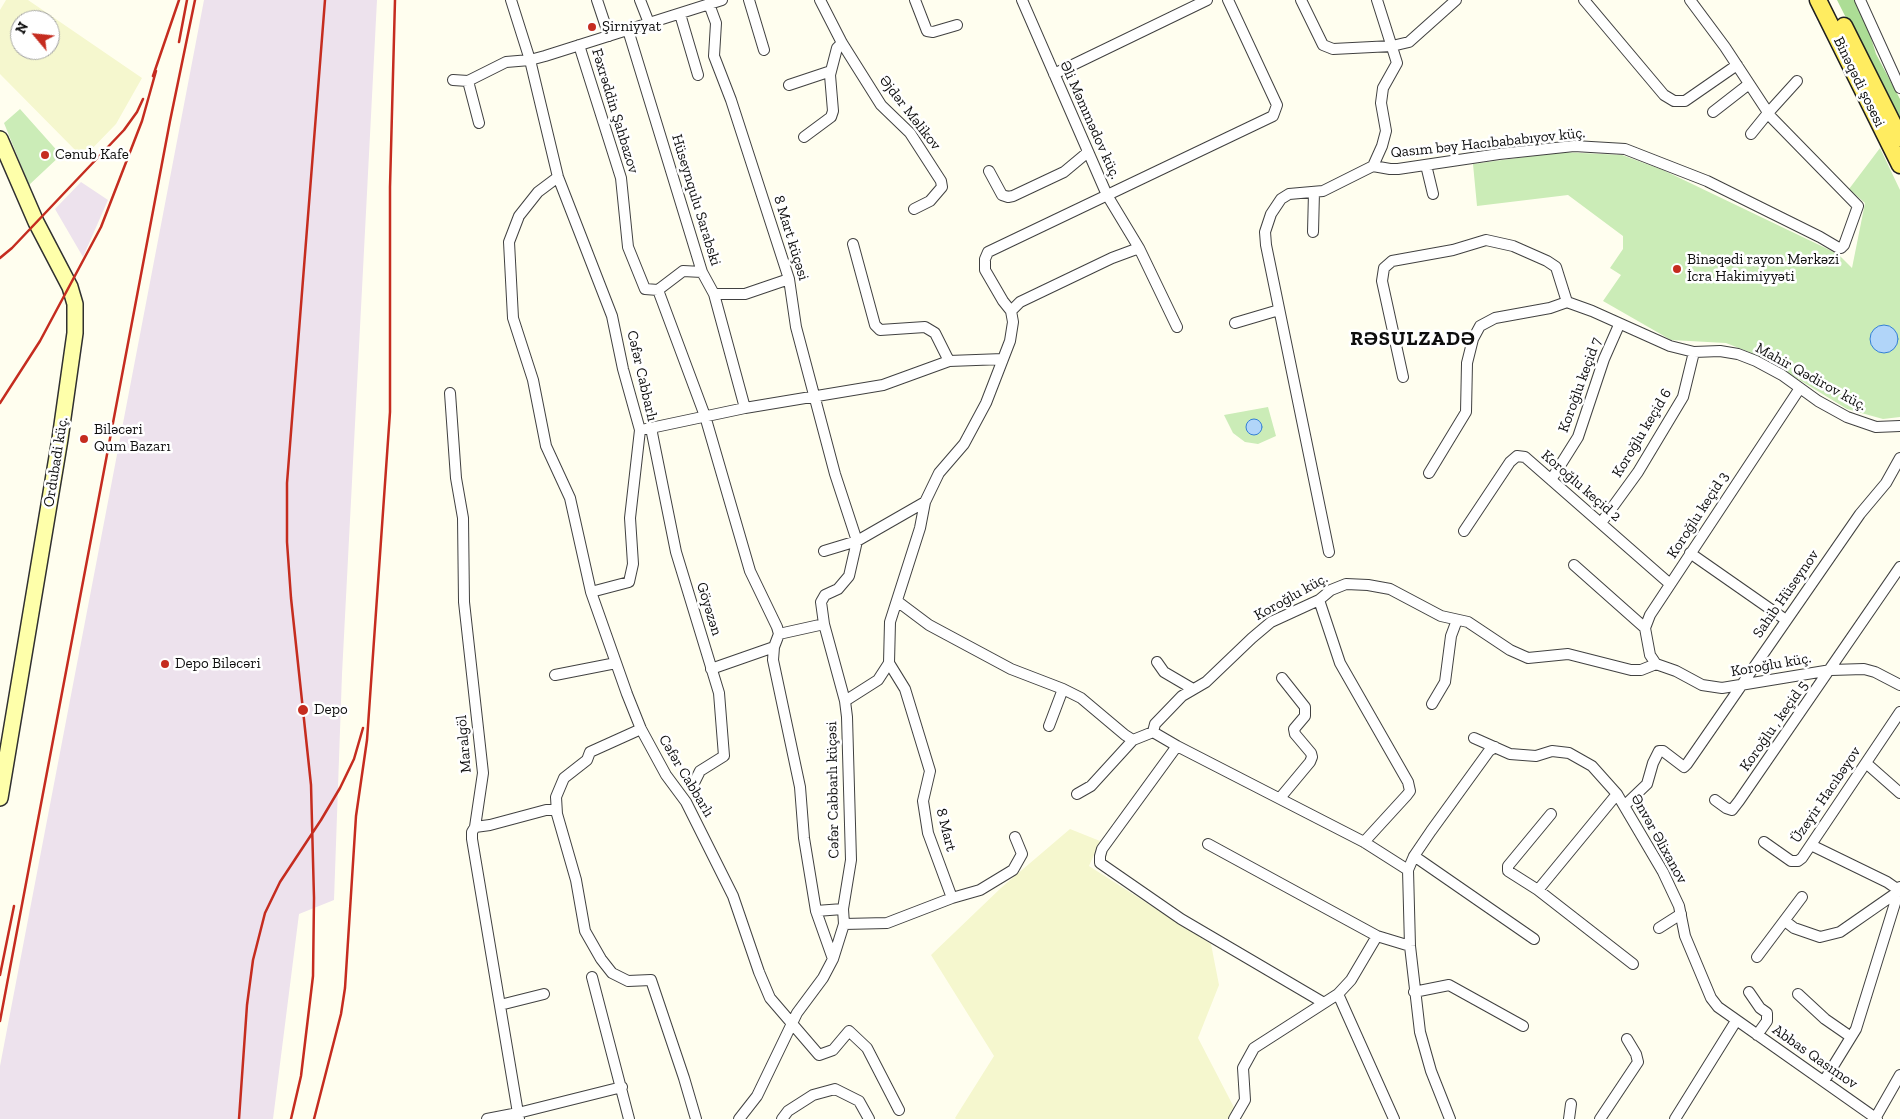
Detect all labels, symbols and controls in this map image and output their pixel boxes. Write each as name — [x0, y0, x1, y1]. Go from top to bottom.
north arrow — [10, 10, 60, 60]
place label: Şirniyyat — [602, 18, 661, 36]
text: N — [12, 20, 32, 37]
marker: Şirniyyat — [586, 21, 598, 33]
street label: Binəqədi şosesi — [1829, 34, 1889, 130]
street label: Fəxrəddin Şahbazov — [587, 46, 643, 176]
street label: Əli Məmmədov küç. — [1056, 58, 1124, 182]
street label: Əjdər Məlikov — [875, 72, 945, 154]
street label: Qasım bəy Hacıbababıyov küç. — [1390, 124, 1586, 162]
street label: Hüseynqulu Sarabski — [667, 132, 725, 268]
place label: Cənub Kafe — [55, 146, 129, 164]
marker: Cənub Kafe — [39, 149, 51, 161]
street label: 8 Mart küçəsi — [770, 193, 812, 283]
place label: Binəqədi rayon Mərkəzi İcra Hakimiyyəti — [1687, 251, 1839, 286]
marker: Binəqədi rayon Mərkəzi İcra Hakimiyyəti — [1671, 263, 1683, 275]
district label: RƏSULZADƏ — [1349, 327, 1477, 351]
street label: Cəfər Cabbarlı — [623, 329, 661, 423]
street label: Koroğlu keçid 7 — [1555, 335, 1605, 435]
street label: Mahir Qədirov küç. — [1752, 339, 1870, 415]
street label: Koroğlu keçid 6 — [1608, 385, 1676, 481]
street label: Ordubadi küç. — [40, 416, 72, 508]
place label: Biləcəri Qum Bazarı — [94, 421, 171, 456]
marker: Biləcəri Qum Bazarı — [78, 433, 90, 445]
street label: Koroğlu keçid 2 — [1537, 446, 1625, 526]
street label: Koroğlu keçid 3 — [1663, 468, 1733, 562]
street label: Sahib Hüseynov — [1749, 546, 1823, 642]
street label: Koroğlu küç. — [1251, 569, 1331, 625]
street label: Göyəzən — [692, 580, 726, 638]
street label: Koroğlu küç. — [1729, 649, 1813, 681]
place label: Depo Biləcəri — [175, 655, 261, 673]
marker: Depo Biləcəri — [159, 658, 171, 670]
street label: Koroğlu , keçid 5 — [1736, 677, 1812, 775]
place label: Depo — [314, 701, 348, 719]
marker: Depo — [296, 703, 310, 717]
street label: Maralgöl — [453, 714, 475, 774]
street label: Cəfər Cabbarlı küçəsi — [823, 721, 843, 859]
street label: Cəfər Cabbarlı — [654, 732, 718, 820]
street label: Üzeyir Hacıbəyov — [1787, 743, 1865, 847]
street label: Ənvər Əlixanov — [1627, 791, 1691, 887]
street label: 8 Mart — [932, 807, 960, 853]
street label: Abbas Qasımov — [1769, 1021, 1861, 1093]

